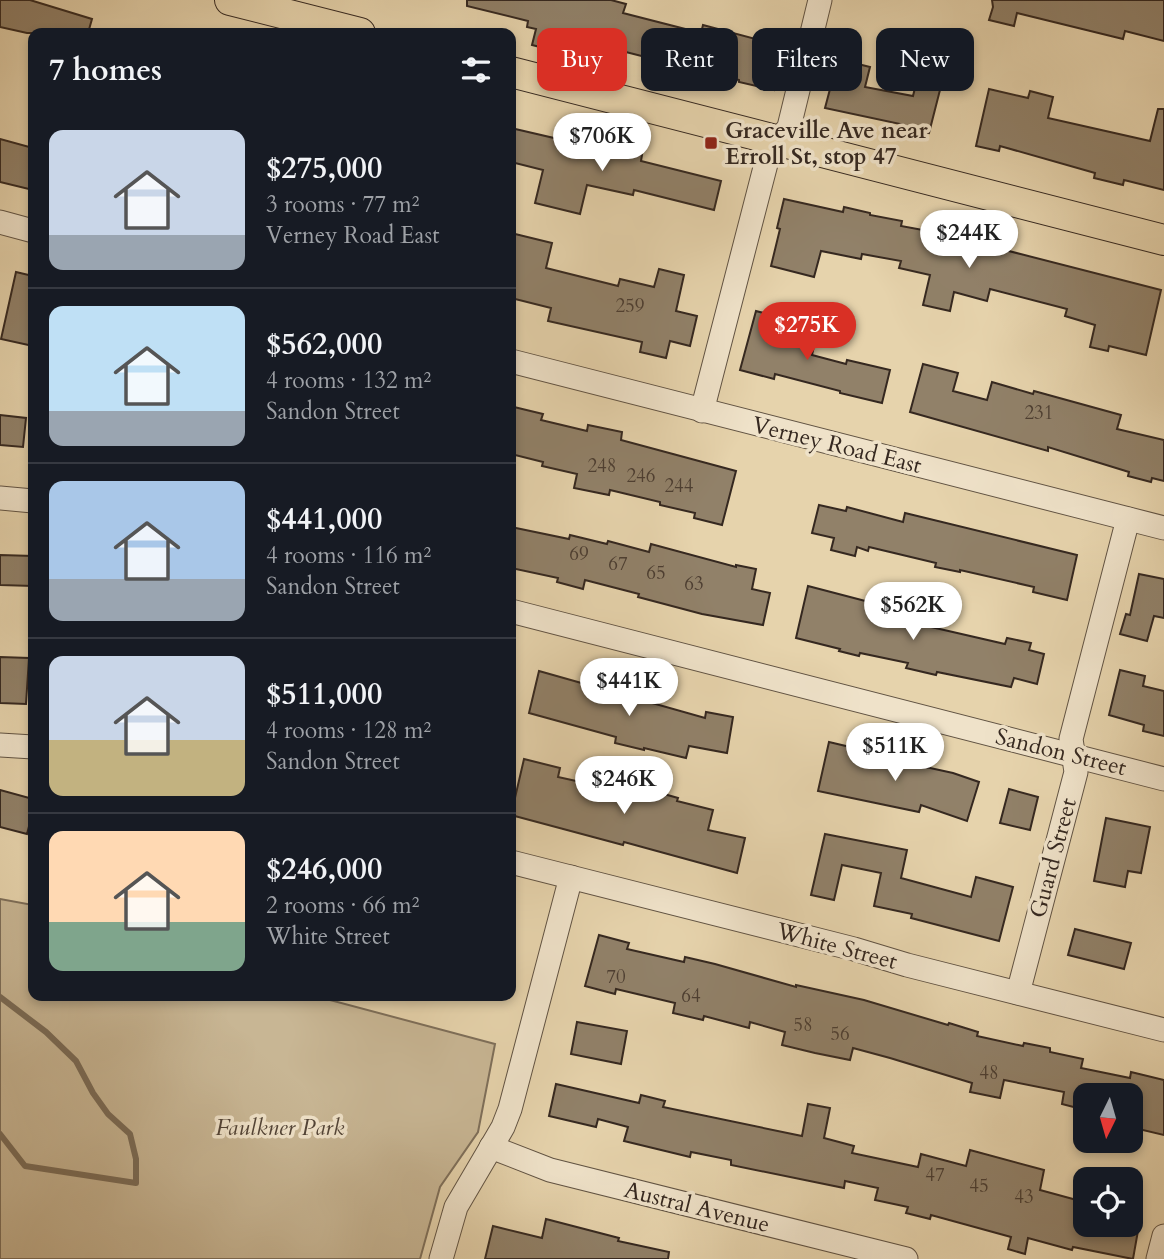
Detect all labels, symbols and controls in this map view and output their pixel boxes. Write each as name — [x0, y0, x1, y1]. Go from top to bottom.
chip: Buy — [537, 28, 627, 91]
chip: Rent — [641, 28, 738, 91]
chip: Filters — [752, 28, 862, 91]
chip: New — [876, 28, 974, 91]
text: 7 homes — [49, 50, 162, 91]
icon: filters — [457, 51, 495, 89]
pin: $706K — [553, 114, 651, 173]
place label: Graceville Ave near Erroll St, stop 47 — [725, 115, 928, 172]
text: $706K — [569, 120, 635, 151]
marker: Graceville Ave near Erroll St, stop 47 — [703, 135, 719, 151]
text: $275,000 — [266, 148, 382, 189]
icon: home — [105, 158, 189, 242]
text: 3 rooms · 77 m² — [266, 189, 419, 220]
pin: $244K — [920, 210, 1018, 270]
text: $244K — [936, 217, 1002, 248]
text: Verney Road East — [266, 220, 439, 251]
house number: 259 — [615, 293, 645, 319]
pin: $275K — [758, 302, 856, 362]
text: $275K — [774, 309, 840, 340]
text: $562,000 — [266, 324, 382, 365]
icon: home — [105, 334, 189, 418]
text: 4 rooms · 132 m² — [266, 365, 431, 396]
text: Sandon Street — [266, 396, 400, 427]
house number: 231 — [1024, 400, 1054, 426]
street label: Verney Road East — [749, 409, 925, 481]
house number: 248 — [587, 453, 617, 479]
house number: 246 — [626, 463, 656, 489]
house number: 244 — [664, 473, 694, 499]
text: $441,000 — [266, 499, 382, 540]
icon: home — [105, 509, 189, 593]
text: 4 rooms · 116 m² — [266, 540, 431, 571]
house number: 69 — [569, 541, 589, 567]
house number: 67 — [608, 551, 628, 577]
house number: 65 — [646, 560, 666, 586]
text: Sandon Street — [266, 571, 400, 602]
house number: 63 — [684, 571, 704, 597]
pin: $562K — [864, 582, 962, 642]
text: $562K — [880, 589, 946, 620]
pin: $441K — [580, 658, 678, 718]
text: $441K — [596, 665, 662, 696]
text: $511,000 — [266, 674, 382, 715]
icon: home — [105, 684, 189, 768]
text: 4 rooms · 128 m² — [266, 715, 431, 746]
street label: Sandon Street — [992, 721, 1130, 783]
pin: $511K — [846, 724, 944, 783]
text: $511K — [862, 730, 928, 761]
text: Sandon Street — [266, 746, 400, 777]
pin: $246K — [575, 756, 673, 816]
text: $246K — [591, 763, 657, 794]
street label: Guard Street — [1022, 795, 1084, 921]
text: $246,000 — [266, 849, 382, 890]
icon: home — [105, 859, 189, 943]
text: 2 rooms · 66 m² — [266, 890, 419, 921]
street label: White Street — [772, 915, 901, 977]
text: White Street — [266, 921, 390, 952]
house number: 70 — [606, 964, 626, 990]
house number: 64 — [681, 983, 701, 1009]
house number: 58 — [793, 1012, 813, 1038]
house number: 56 — [830, 1021, 850, 1047]
house number: 48 — [979, 1060, 999, 1086]
north arrow — [1073, 1083, 1143, 1153]
map controls — [1073, 1083, 1143, 1237]
park label: Faulkner Park — [216, 1112, 345, 1143]
house number: 47 — [925, 1162, 945, 1188]
button: locate — [1073, 1167, 1143, 1237]
house number: 45 — [969, 1173, 989, 1199]
street label: Austral Avenue — [621, 1174, 773, 1240]
house number: 43 — [1014, 1184, 1034, 1210]

